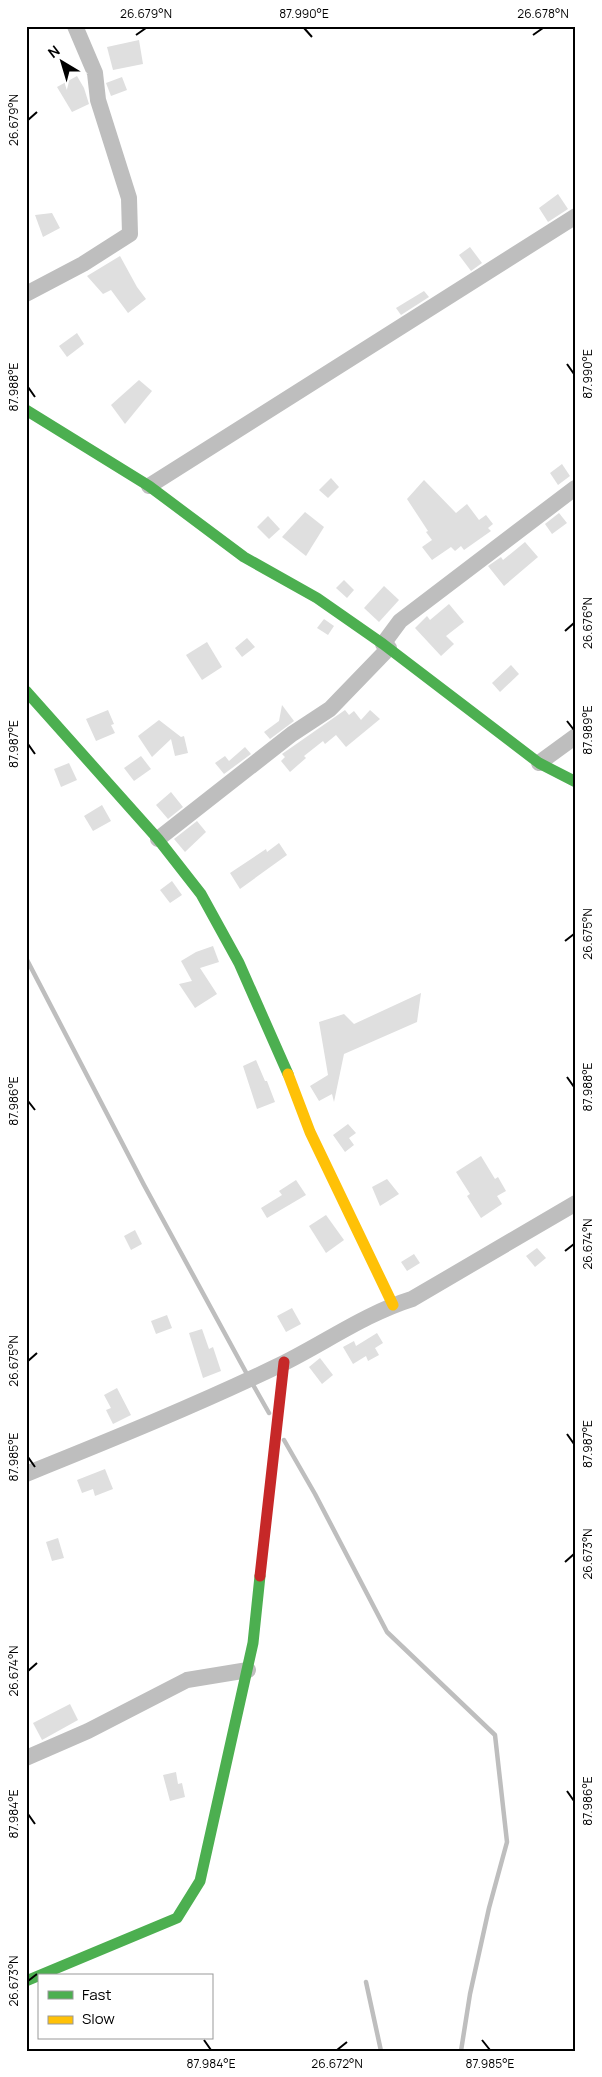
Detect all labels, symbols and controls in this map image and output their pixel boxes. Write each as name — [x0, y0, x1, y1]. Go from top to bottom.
text: 26.679°N — [120, 5, 172, 22]
text: 87.990°E — [279, 5, 329, 22]
text: 26.678°N — [517, 5, 569, 22]
north arrow — [38, 38, 88, 88]
text: N — [44, 41, 64, 62]
text: 26.679°N — [5, 94, 22, 146]
text: 87.990°E — [579, 349, 596, 399]
text: 87.988°E — [5, 362, 22, 411]
text: 26.676°N — [579, 597, 596, 649]
text: 87.989°E — [579, 705, 596, 755]
text: 87.987°E — [5, 720, 22, 768]
text: 26.675°N — [579, 908, 596, 960]
text: 87.988°E — [579, 1062, 596, 1111]
text: 87.986°E — [5, 1076, 22, 1126]
text: 26.674°N — [579, 1218, 596, 1270]
text: 26.675°N — [5, 1335, 22, 1387]
text: 87.987°E — [579, 1420, 596, 1468]
text: 87.985°E — [5, 1432, 22, 1481]
text: 26.673°N — [579, 1528, 596, 1580]
text: 26.674°N — [5, 1645, 22, 1697]
text: 87.986°E — [579, 1776, 596, 1826]
text: 87.984°E — [5, 1789, 22, 1838]
text: 26.673°N — [5, 1955, 22, 2007]
legend — [38, 1974, 212, 2040]
text: Fast — [82, 1984, 111, 2005]
text: Slow — [82, 2008, 115, 2029]
text: 87.984°E — [187, 2055, 236, 2072]
text: 26.672°N — [311, 2055, 363, 2072]
text: 87.985°E — [466, 2055, 515, 2072]

